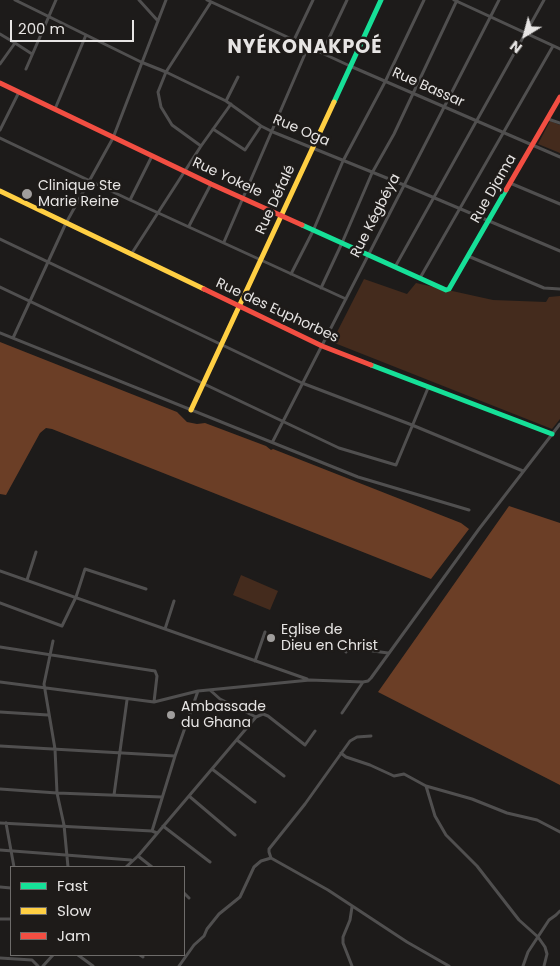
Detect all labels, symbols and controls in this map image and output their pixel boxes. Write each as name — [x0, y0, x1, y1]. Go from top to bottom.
scale bar — [12, 10, 136, 42]
north arrow — [500, 10, 550, 60]
text: 200 m — [18, 18, 65, 39]
text: N — [506, 36, 526, 58]
district label: NYÉKONAKPOÉ — [226, 37, 384, 59]
street label: Rue Bassar — [389, 65, 467, 111]
street label: Rue Oga — [270, 112, 332, 150]
street label: Rue Djama — [468, 152, 520, 226]
street label: Rue Yokele — [189, 155, 265, 201]
street label: Rue Défalé — [253, 163, 299, 237]
street label: Rue Kégbéya — [348, 171, 404, 261]
place label: Clinique Ste Marie Reine — [38, 178, 121, 210]
marker: Clinique Ste Marie Reine — [20, 187, 34, 201]
street label: Rue des Euphorbes — [213, 275, 341, 347]
place label: Eglise de Dieu en Christ — [281, 622, 378, 654]
marker: Eglise de Dieu en Christ — [265, 632, 277, 644]
place label: Ambassade du Ghana — [181, 699, 266, 732]
marker: Ambassade du Ghana — [165, 709, 177, 721]
legend — [10, 866, 185, 956]
text: Fast — [57, 875, 88, 896]
text: Slow — [57, 900, 91, 921]
text: Jam — [57, 925, 91, 946]

